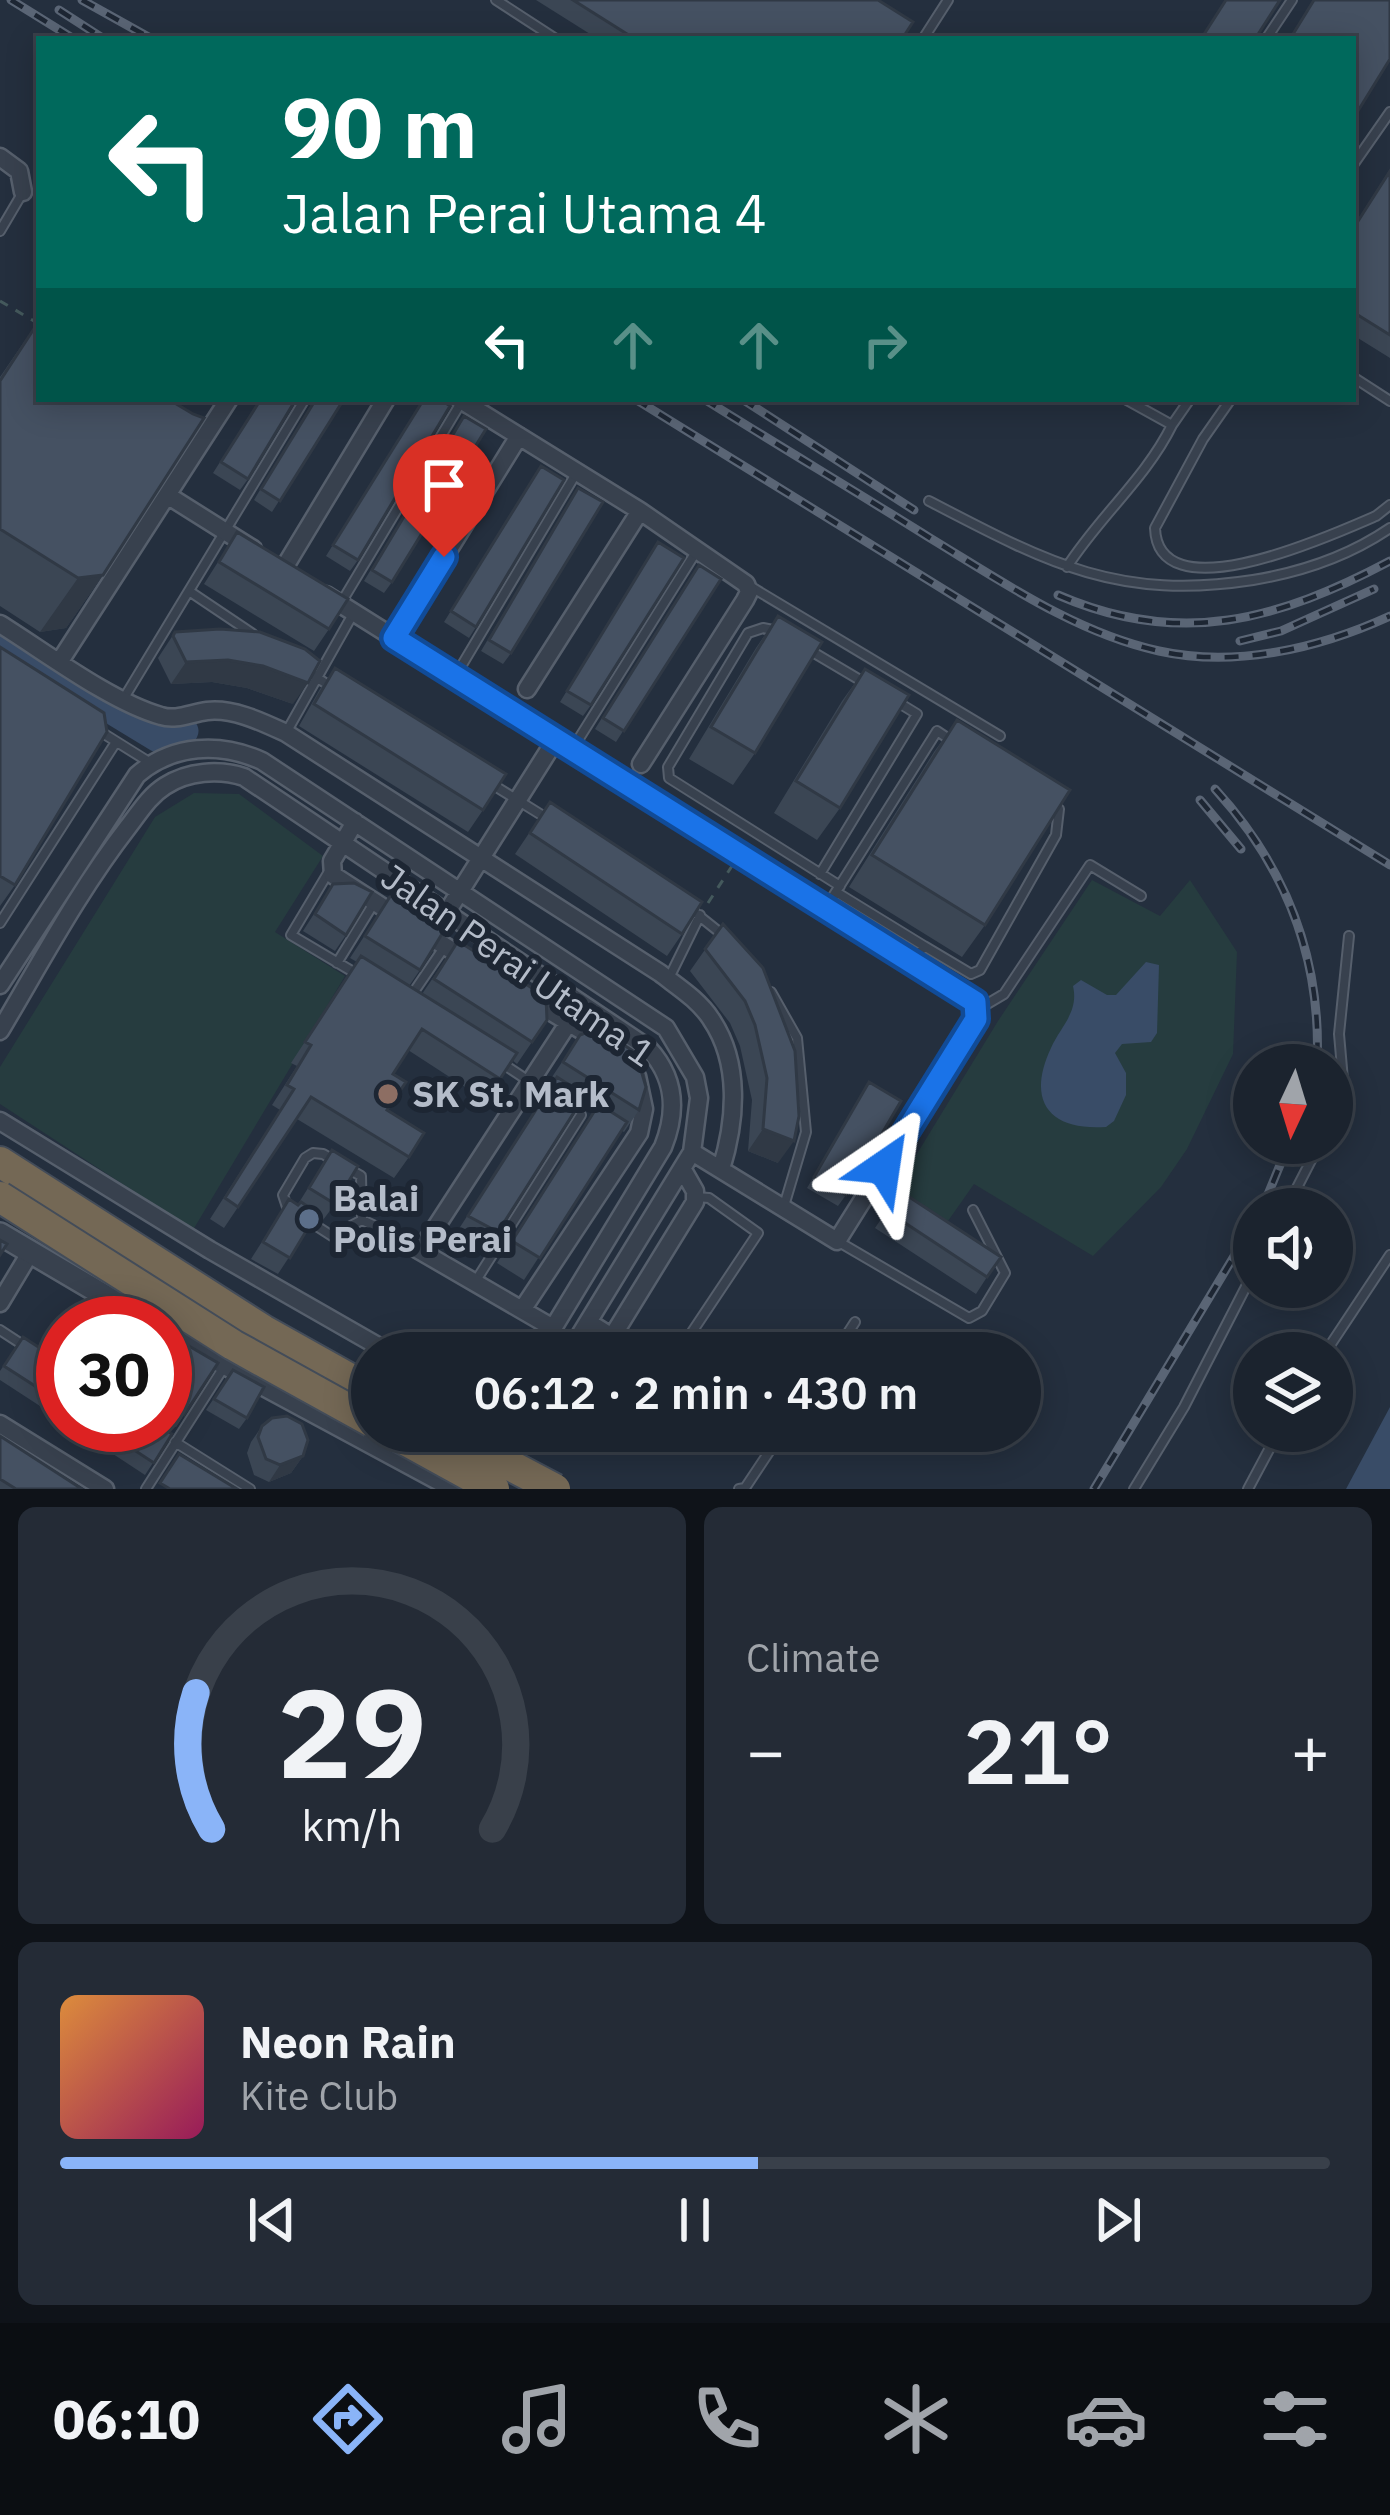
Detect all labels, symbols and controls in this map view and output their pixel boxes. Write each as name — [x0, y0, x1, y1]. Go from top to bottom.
text: 90 m — [282, 72, 478, 181]
icon: left — [84, 84, 240, 240]
text: Jalan Perai Utama 4 — [282, 178, 767, 248]
icon: left — [474, 312, 540, 378]
icon: ahead — [600, 312, 666, 378]
icon: ahead — [726, 312, 792, 378]
icon: right — [852, 312, 918, 378]
pin — [393, 434, 495, 557]
icon: arrive — [411, 452, 477, 518]
street label: Jalan Perai Utama 1 — [372, 853, 664, 1077]
north arrow — [1233, 1044, 1353, 1164]
map controls — [1233, 1044, 1353, 1452]
place label: SK St. Mark — [412, 1070, 609, 1117]
marker: SK St. Mark — [375, 1081, 401, 1107]
position arrow — [821, 1104, 947, 1230]
place label: Balai Polis Perai — [333, 1174, 512, 1262]
button: sound — [1233, 1188, 1353, 1308]
marker: Balai Polis Perai — [296, 1206, 322, 1232]
speed limit sign: 30 — [36, 1296, 192, 1452]
button: layers — [1233, 1332, 1353, 1452]
text: 06:12 · 2 min · 430 m — [474, 1363, 918, 1421]
text: Climate — [746, 1632, 880, 1683]
text: 29 — [277, 1650, 427, 1812]
text: 21° — [963, 1692, 1113, 1809]
text: − — [746, 1707, 786, 1793]
text: + — [1290, 1707, 1330, 1793]
text: km/h — [302, 1796, 402, 1852]
text: Neon Rain — [240, 2012, 456, 2070]
text: Kite Club — [240, 2070, 398, 2121]
icon: previous — [239, 2187, 305, 2253]
icon: pause — [662, 2187, 728, 2253]
icon: next — [1085, 2187, 1151, 2253]
icon: directions — [306, 2377, 390, 2461]
icon: music — [495, 2377, 579, 2461]
icon: phone — [685, 2377, 769, 2461]
icon: climate — [874, 2377, 958, 2461]
icon: car — [1064, 2377, 1148, 2461]
icon: filters — [1253, 2377, 1337, 2461]
text: 06:10 — [53, 2384, 200, 2454]

